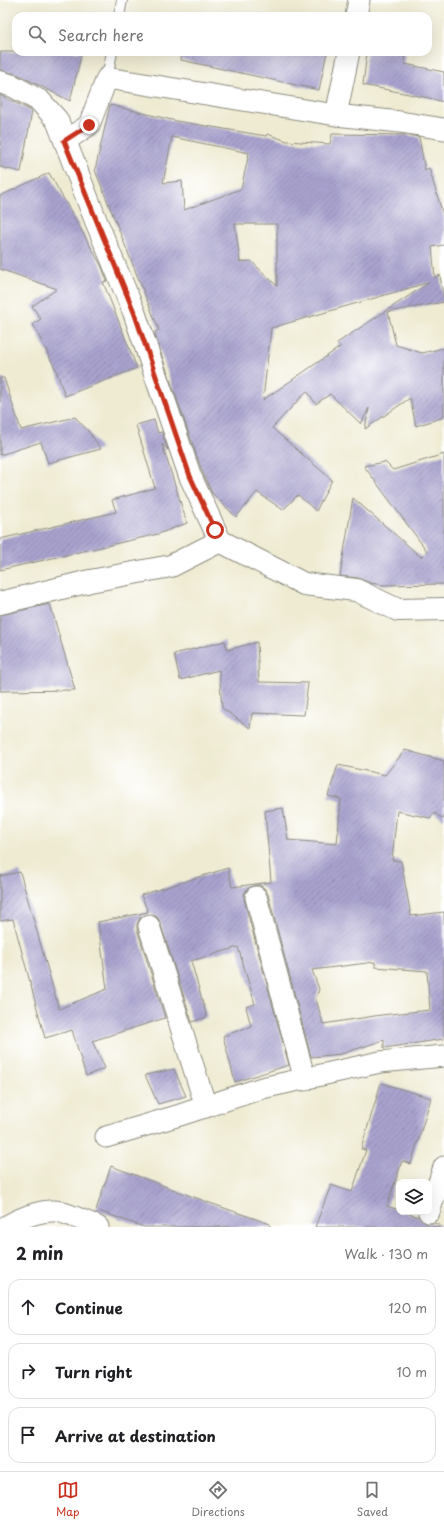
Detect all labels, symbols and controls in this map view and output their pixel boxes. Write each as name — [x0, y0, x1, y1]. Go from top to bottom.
search box — [12, 12, 432, 56]
icon: search — [26, 23, 48, 45]
text: Search here — [58, 23, 144, 46]
route end — [80, 116, 98, 134]
route start — [206, 521, 224, 539]
map controls — [396, 1179, 432, 1215]
button: layers — [396, 1179, 432, 1215]
text: 2 min — [16, 1240, 63, 1266]
text: Walk · 130 m — [345, 1244, 428, 1263]
icon: ahead — [17, 1296, 39, 1318]
text: Continue — [55, 1296, 123, 1319]
text: 120 m — [388, 1298, 427, 1317]
icon: right — [17, 1360, 39, 1382]
text: Turn right — [55, 1360, 132, 1383]
text: 10 m — [397, 1362, 427, 1381]
icon: arrive — [17, 1424, 39, 1446]
text: Arrive at destination — [55, 1424, 216, 1447]
tab: Map — [56, 1479, 79, 1520]
tab: Directions — [191, 1479, 245, 1520]
tab: Saved — [357, 1479, 388, 1520]

